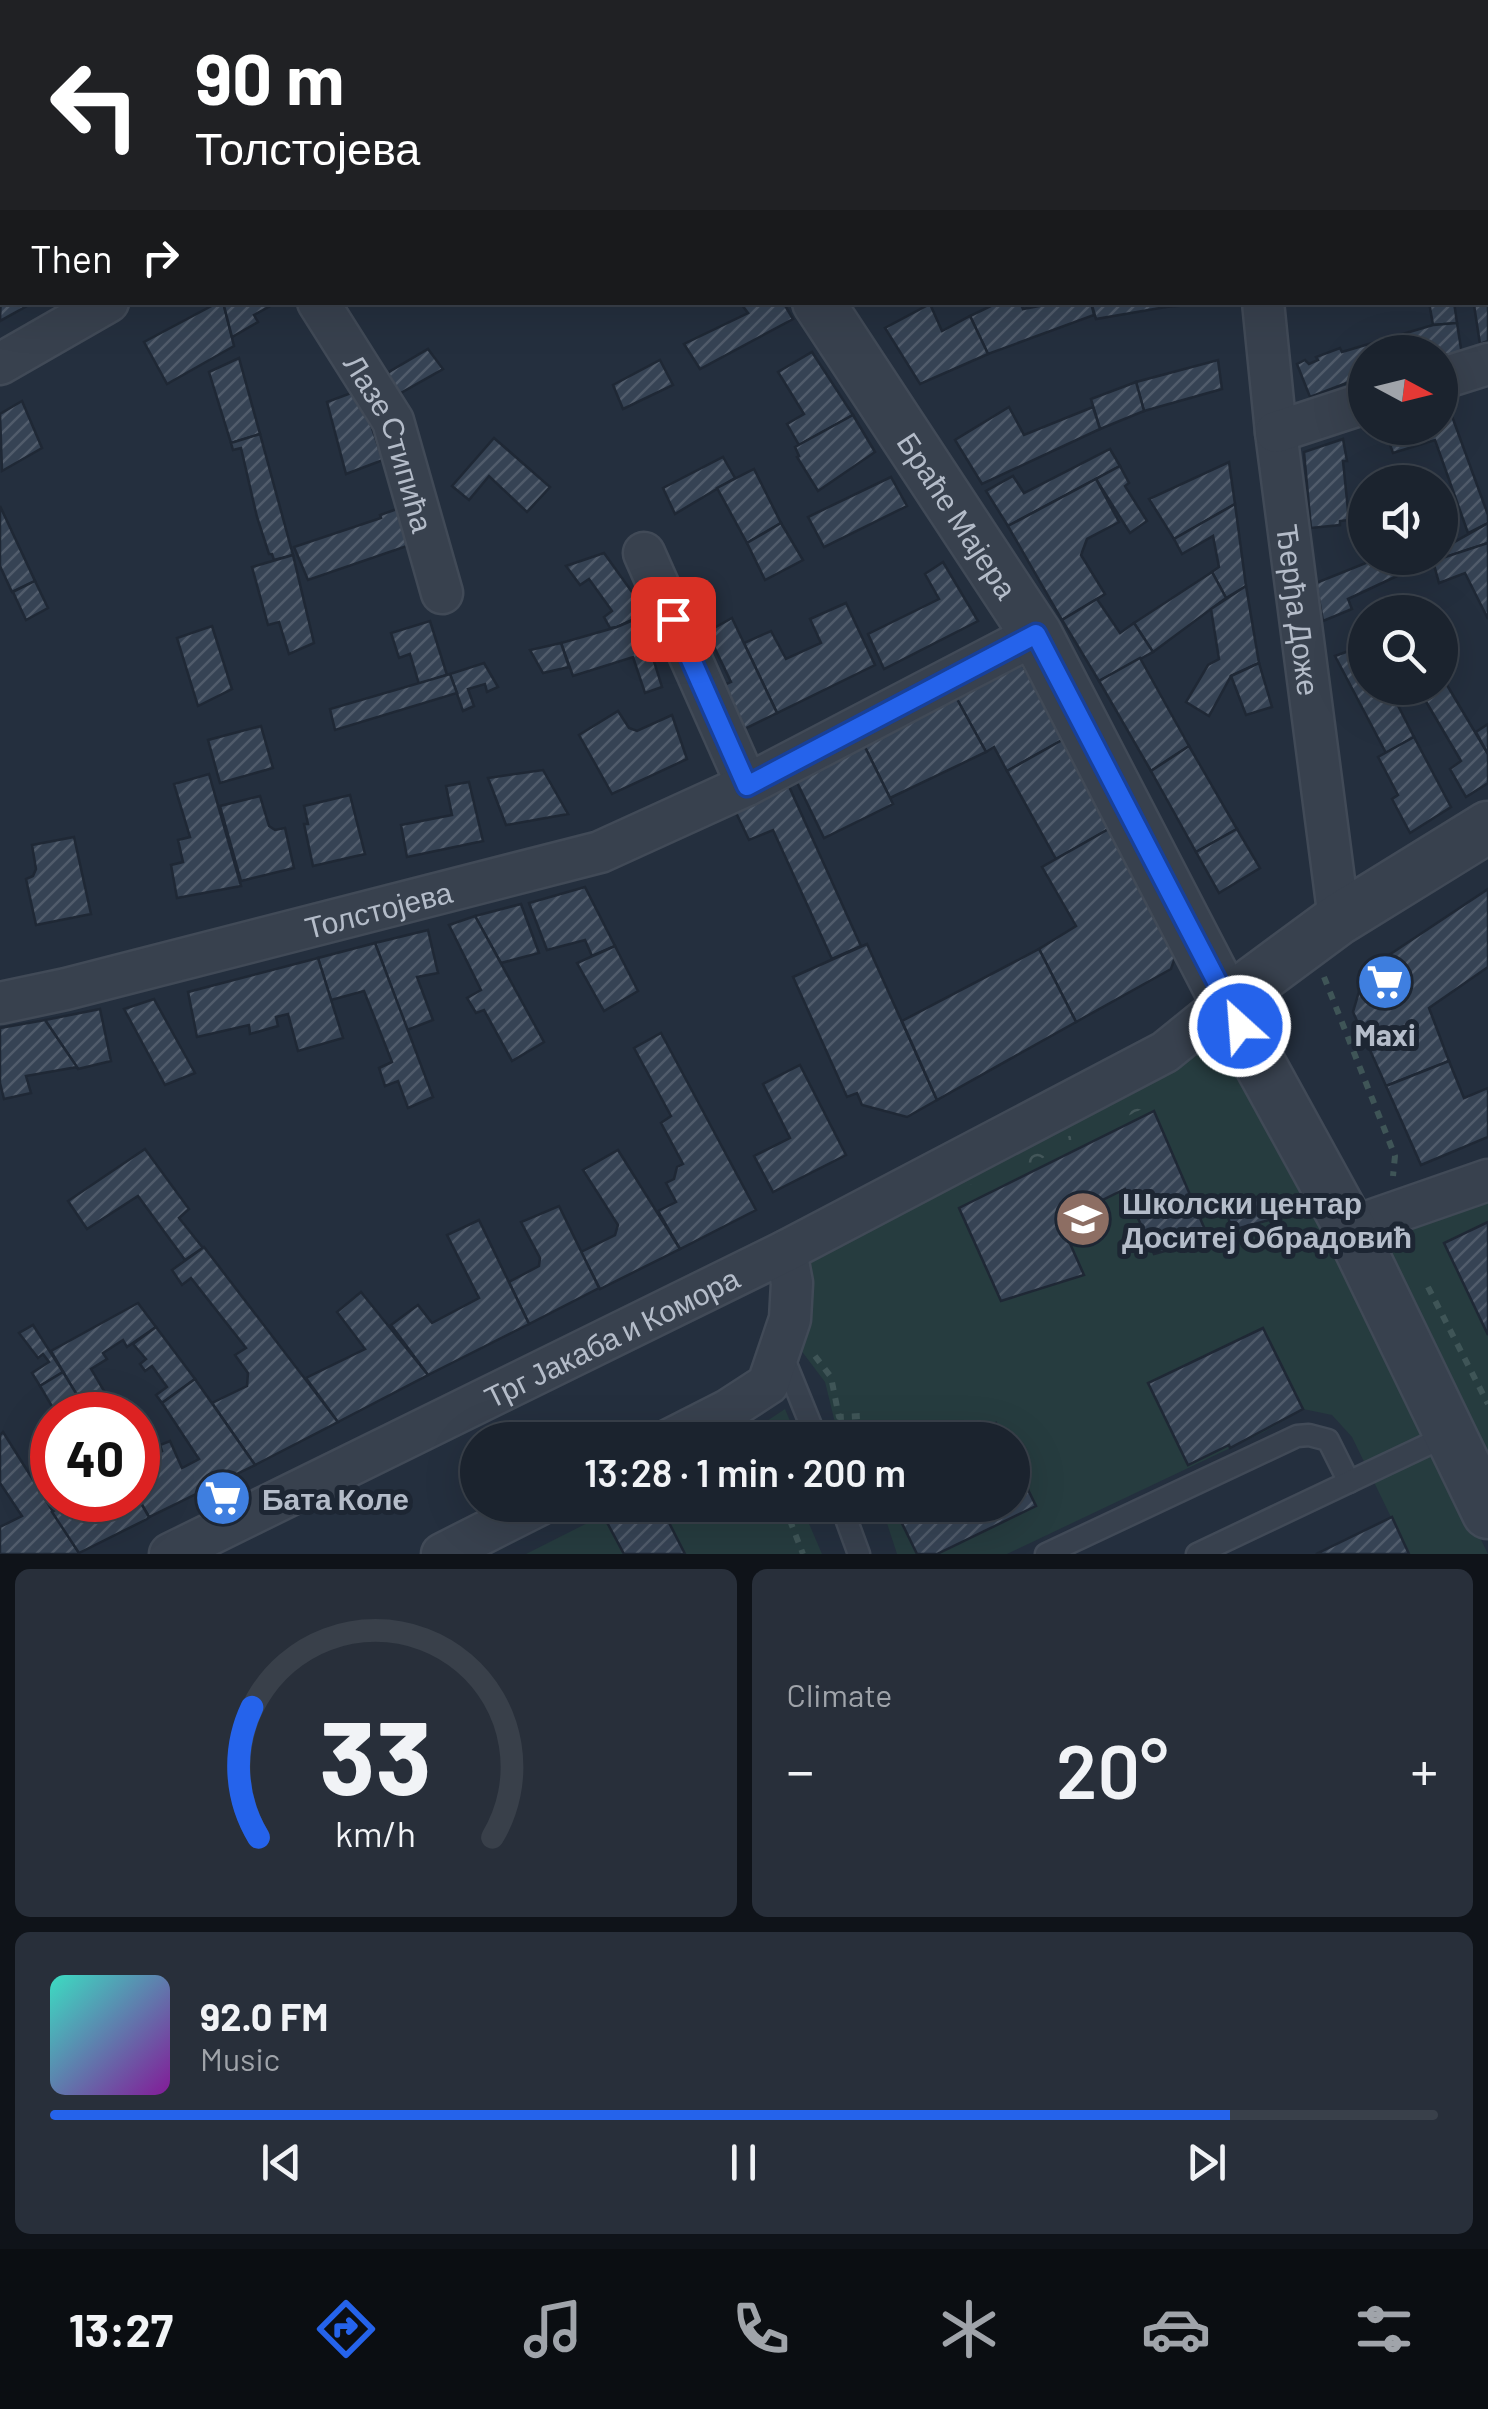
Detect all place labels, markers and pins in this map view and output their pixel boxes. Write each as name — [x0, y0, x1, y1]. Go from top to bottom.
pin — [631, 577, 716, 662]
supermarket icon: Maxi — [1355, 952, 1415, 1012]
place label: Maxi — [1354, 1016, 1416, 1052]
place label: Школски центар Доситеј Обрадовић — [1122, 1184, 1412, 1254]
school or university icon: Школски центар Доситеј Обрадовић — [1053, 1189, 1113, 1249]
supermarket icon: Бата Коле — [193, 1468, 253, 1528]
place label: Бата Коле — [262, 1480, 409, 1516]

